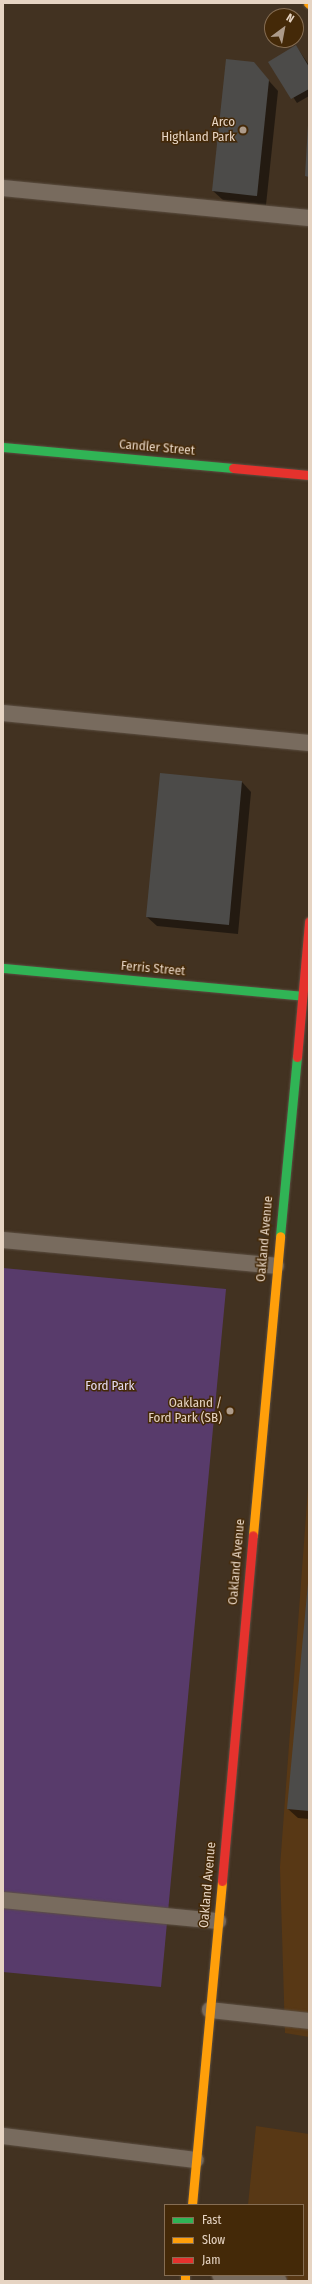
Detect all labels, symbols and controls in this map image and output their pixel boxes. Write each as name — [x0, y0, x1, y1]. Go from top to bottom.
north arrow — [264, 8, 304, 48]
text: N — [284, 11, 296, 26]
place label: Arco Highland Park — [161, 115, 235, 146]
marker: Arco Highland Park — [238, 125, 248, 135]
street label: Candler Street — [118, 437, 196, 459]
street label: Ferris Street — [120, 958, 186, 980]
street label: Oakland Avenue — [253, 1195, 277, 1283]
park label: Ford Park — [85, 1378, 135, 1394]
place label: Oakland / Ford Park (SB) — [148, 1396, 222, 1427]
marker: Oakland / Ford Park (SB) — [225, 1406, 235, 1416]
street label: Oakland Avenue — [225, 1518, 249, 1606]
street label: Oakland Avenue — [196, 1841, 220, 1929]
legend — [164, 2204, 304, 2276]
text: Fast — [202, 2213, 221, 2227]
text: Slow — [202, 2233, 225, 2247]
text: Jam — [202, 2253, 220, 2267]

